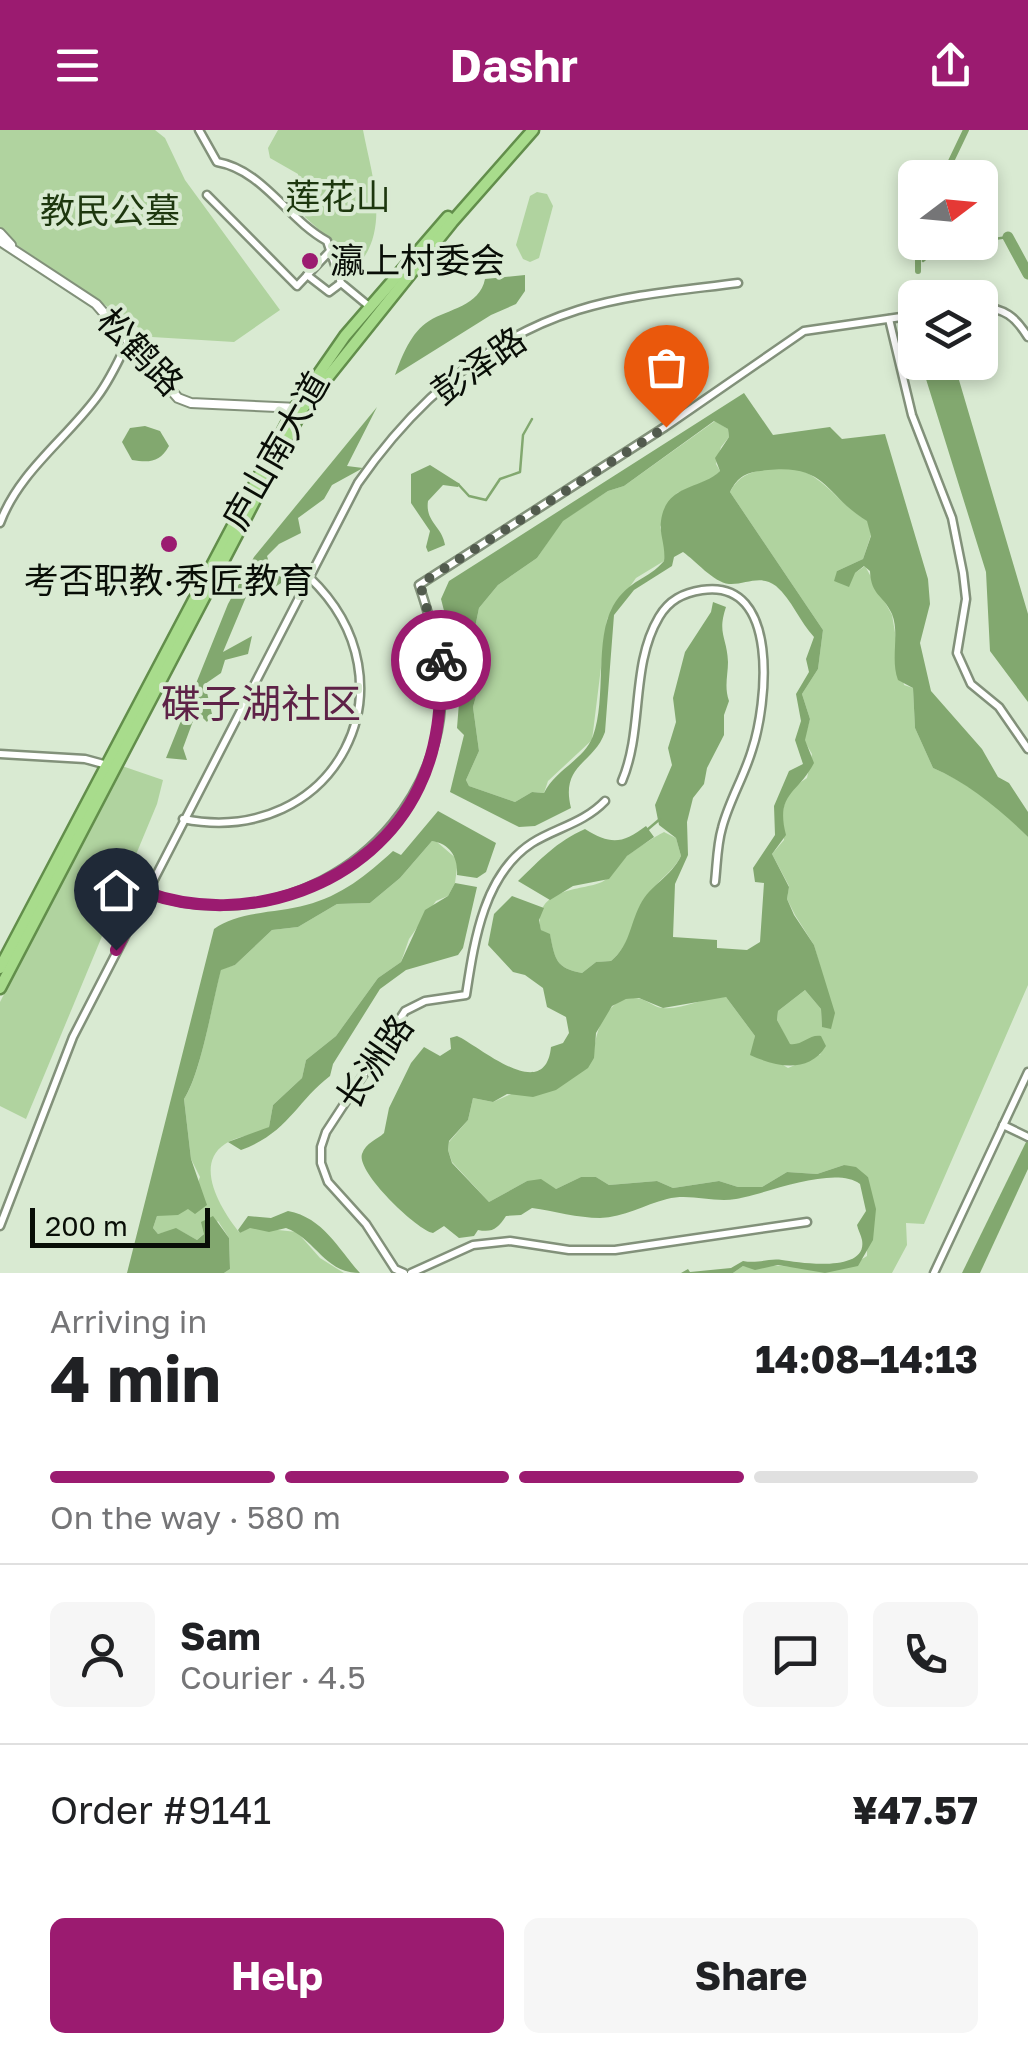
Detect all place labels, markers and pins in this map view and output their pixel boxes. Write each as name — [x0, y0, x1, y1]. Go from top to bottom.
place label: 瀛上村委会 — [330, 239, 505, 281]
marker: 瀛上村委会 — [299, 250, 321, 272]
pin — [624, 325, 709, 428]
marker: 考否职教·秀匠教育 — [158, 533, 180, 555]
place label: 考否职教·秀匠教育 — [24, 559, 314, 601]
pin — [74, 848, 159, 951]

